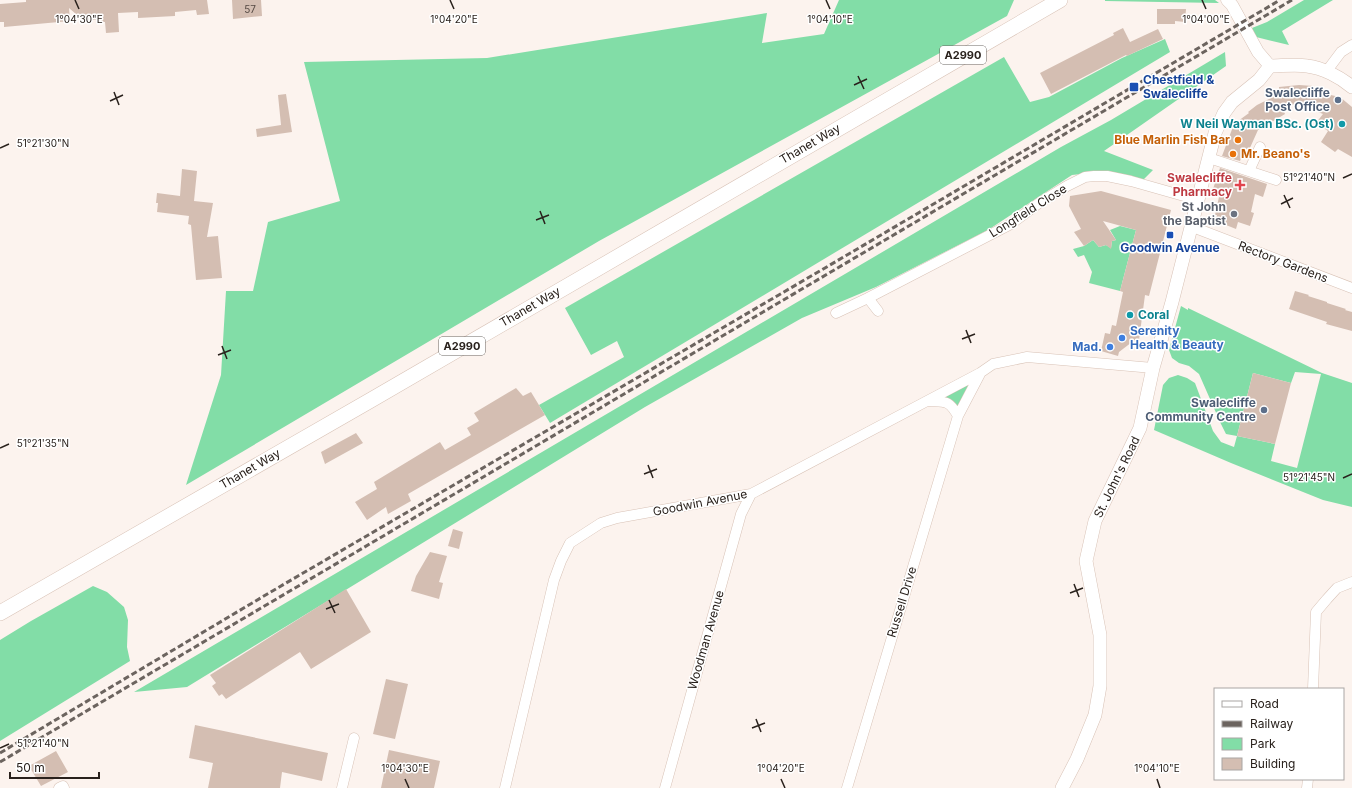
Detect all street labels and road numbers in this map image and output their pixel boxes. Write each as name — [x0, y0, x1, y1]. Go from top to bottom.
road number: A2990 — [940, 46, 986, 64]
street label: Thanet Way — [777, 120, 843, 167]
street label: Longfield Close — [986, 181, 1069, 240]
street label: Rectory Gardens — [1236, 238, 1330, 286]
street label: Thanet Way — [497, 283, 563, 330]
road number: A2990 — [439, 337, 485, 355]
street label: St. John's Road — [1090, 434, 1143, 520]
street label: Thanet Way — [217, 445, 283, 492]
street label: Goodwin Avenue — [651, 486, 748, 519]
street label: Russell Drive — [884, 565, 919, 639]
street label: Woodman Avenue — [684, 588, 727, 691]

